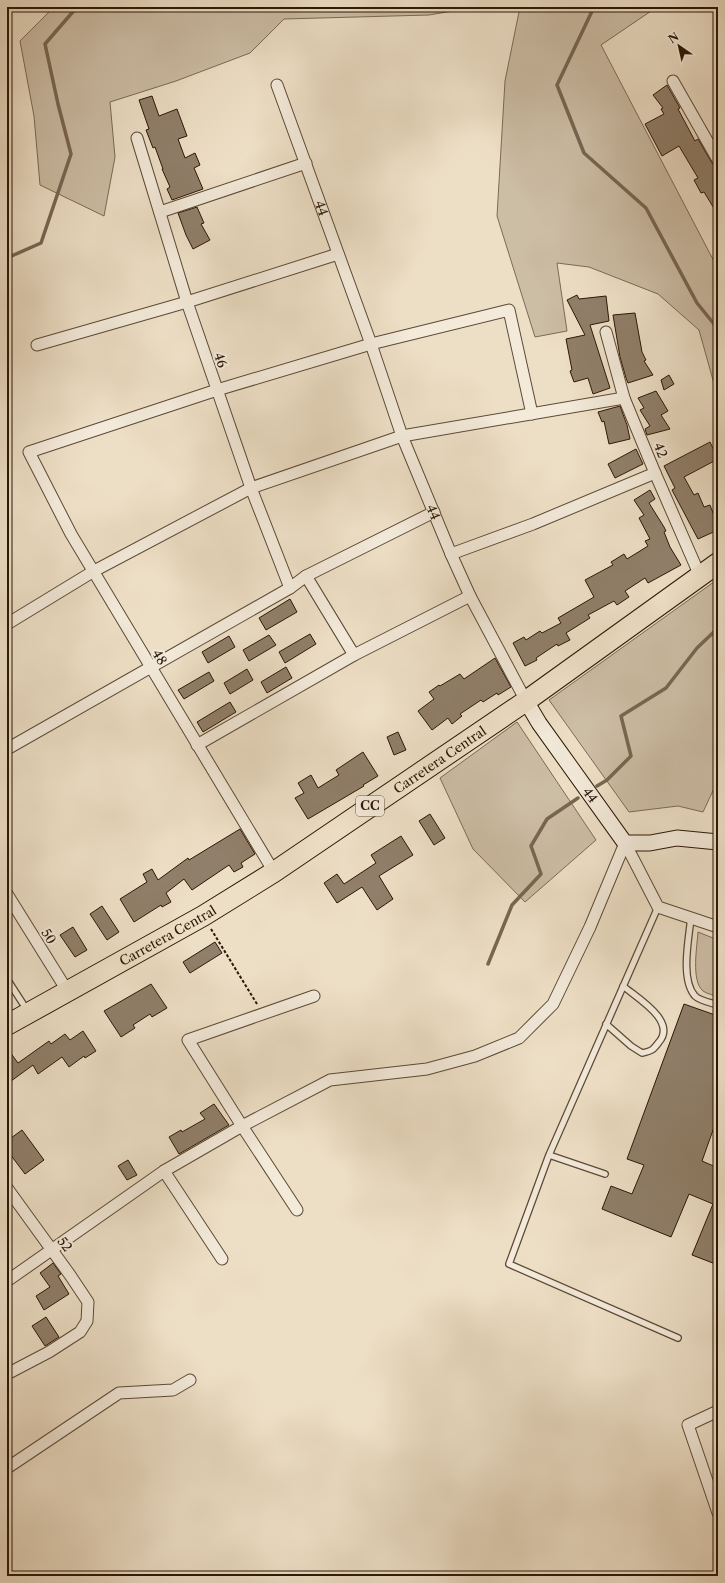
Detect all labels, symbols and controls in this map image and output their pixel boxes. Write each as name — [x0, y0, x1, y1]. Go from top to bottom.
north arrow — [659, 26, 699, 66]
text: N — [666, 29, 682, 46]
street label: 44 — [312, 198, 332, 218]
street label: 46 — [211, 350, 231, 370]
street label: 42 — [651, 440, 671, 460]
street label: 44 — [423, 502, 444, 522]
street label: 48 — [149, 646, 171, 668]
street label: Carretera Central — [390, 722, 489, 797]
street label: 44 — [580, 784, 601, 806]
road number: CC — [356, 796, 384, 816]
street label: Carretera Central — [116, 902, 219, 969]
street label: 50 — [38, 925, 60, 947]
street label: 52 — [54, 1233, 76, 1255]

